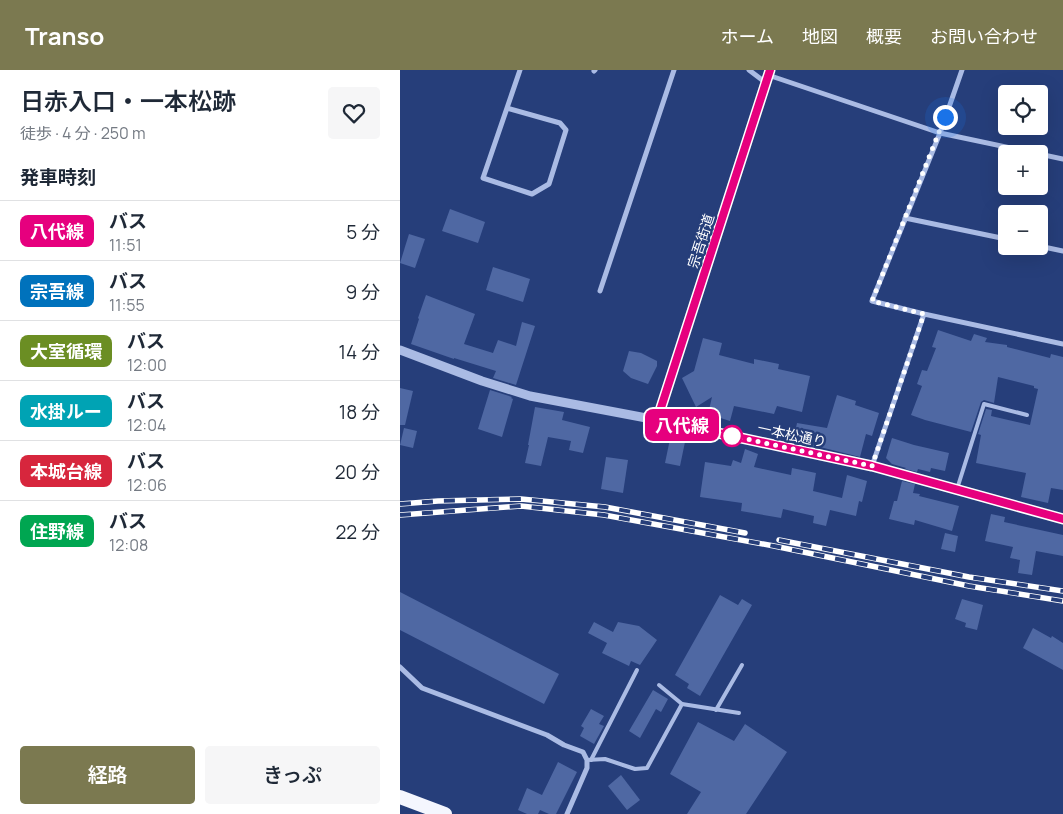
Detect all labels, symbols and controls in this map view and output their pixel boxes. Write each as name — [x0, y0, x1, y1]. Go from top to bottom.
text: Transo — [25, 19, 104, 52]
text: ホーム — [721, 24, 774, 48]
text: 地図 — [802, 24, 838, 48]
text: 概要 — [866, 24, 902, 48]
text: お問い合わせ — [930, 24, 1038, 48]
text: 日赤入口・一本松跡 — [20, 84, 236, 117]
map controls — [998, 85, 1048, 255]
button: locate — [998, 85, 1048, 135]
button: heart — [328, 87, 380, 139]
your location — [933, 105, 958, 130]
text: 徒歩 · 4 分 · 250 m — [20, 122, 146, 144]
button: + — [998, 145, 1048, 195]
text: 発車時刻 — [20, 164, 96, 190]
button: − — [998, 205, 1048, 255]
text: バス — [109, 208, 147, 234]
street label: 宗吾街道 — [683, 211, 718, 270]
text: 八代線 — [30, 219, 84, 243]
text: 5 分 — [346, 219, 380, 245]
text: 11:51 — [109, 234, 142, 256]
text: バス — [109, 268, 147, 294]
text: 宗吾線 — [30, 279, 84, 303]
text: 9 分 — [345, 279, 380, 305]
text: 11:55 — [109, 294, 145, 316]
text: バス — [127, 328, 165, 354]
text: 大室循環 — [30, 339, 102, 363]
text: 14 分 — [339, 339, 380, 365]
text: 12:00 — [127, 354, 167, 376]
text: バス — [127, 388, 165, 414]
text: 水掛ルー — [30, 399, 102, 423]
text: 18 分 — [339, 399, 380, 425]
line badge: 八代線 — [653, 409, 711, 441]
text: 八代線 — [655, 413, 709, 437]
text: 12:04 — [127, 414, 166, 436]
street label: 一本松通り — [756, 418, 828, 451]
unlabelled marker — [721, 425, 743, 447]
text: バス — [127, 448, 165, 474]
text: 本城台線 — [30, 459, 102, 483]
text: 20 分 — [335, 459, 380, 485]
text: 12:06 — [127, 474, 167, 496]
text: バス — [109, 508, 147, 534]
text: 住野線 — [30, 519, 84, 543]
text: 22 分 — [336, 519, 380, 545]
text: 12:08 — [109, 534, 148, 556]
button: 経路 — [20, 746, 195, 804]
button: きっぷ — [205, 746, 380, 804]

